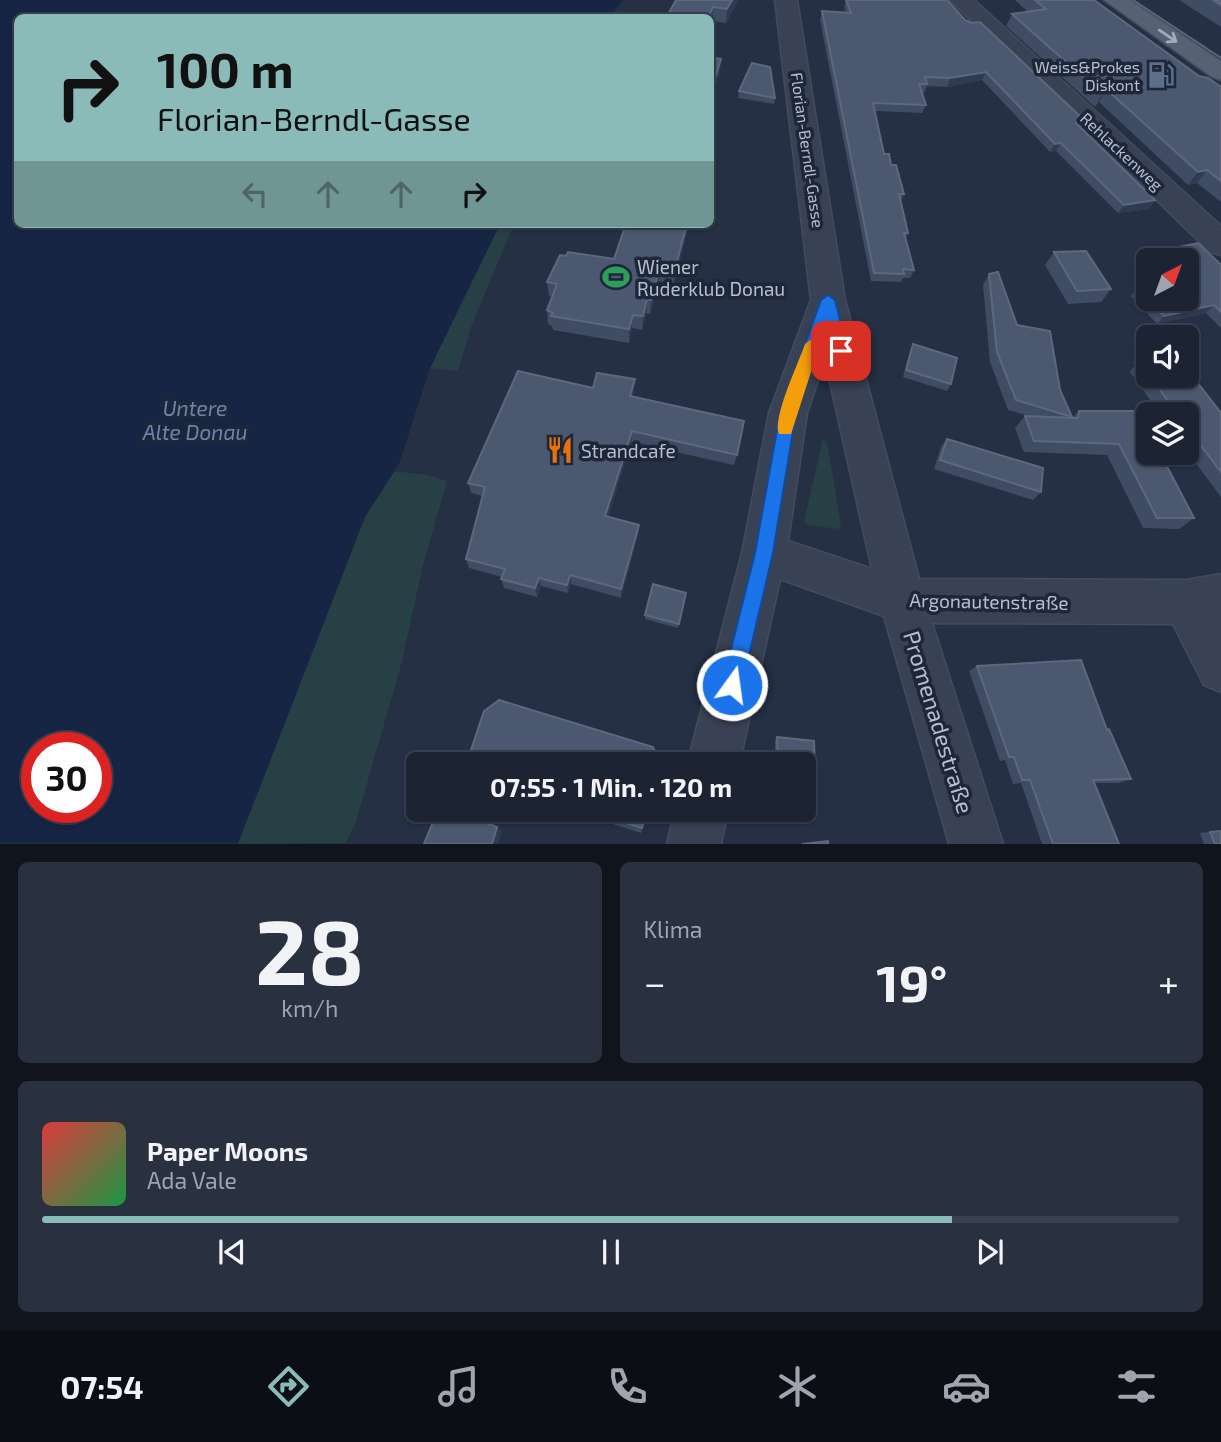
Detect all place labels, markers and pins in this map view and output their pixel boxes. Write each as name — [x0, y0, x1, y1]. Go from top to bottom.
place label: Weiss&Prokes Diskont — [1035, 57, 1140, 94]
fuel station icon: Weiss&Prokes Diskont — [1146, 60, 1176, 90]
place label: Wiener Ruderklub Donau — [637, 255, 785, 300]
sports icon: Wiener Ruderklub Donau — [601, 262, 631, 292]
pin — [811, 321, 871, 381]
restaurant icon: Strandcafe — [545, 435, 575, 465]
place label: Strandcafe — [581, 439, 676, 462]

